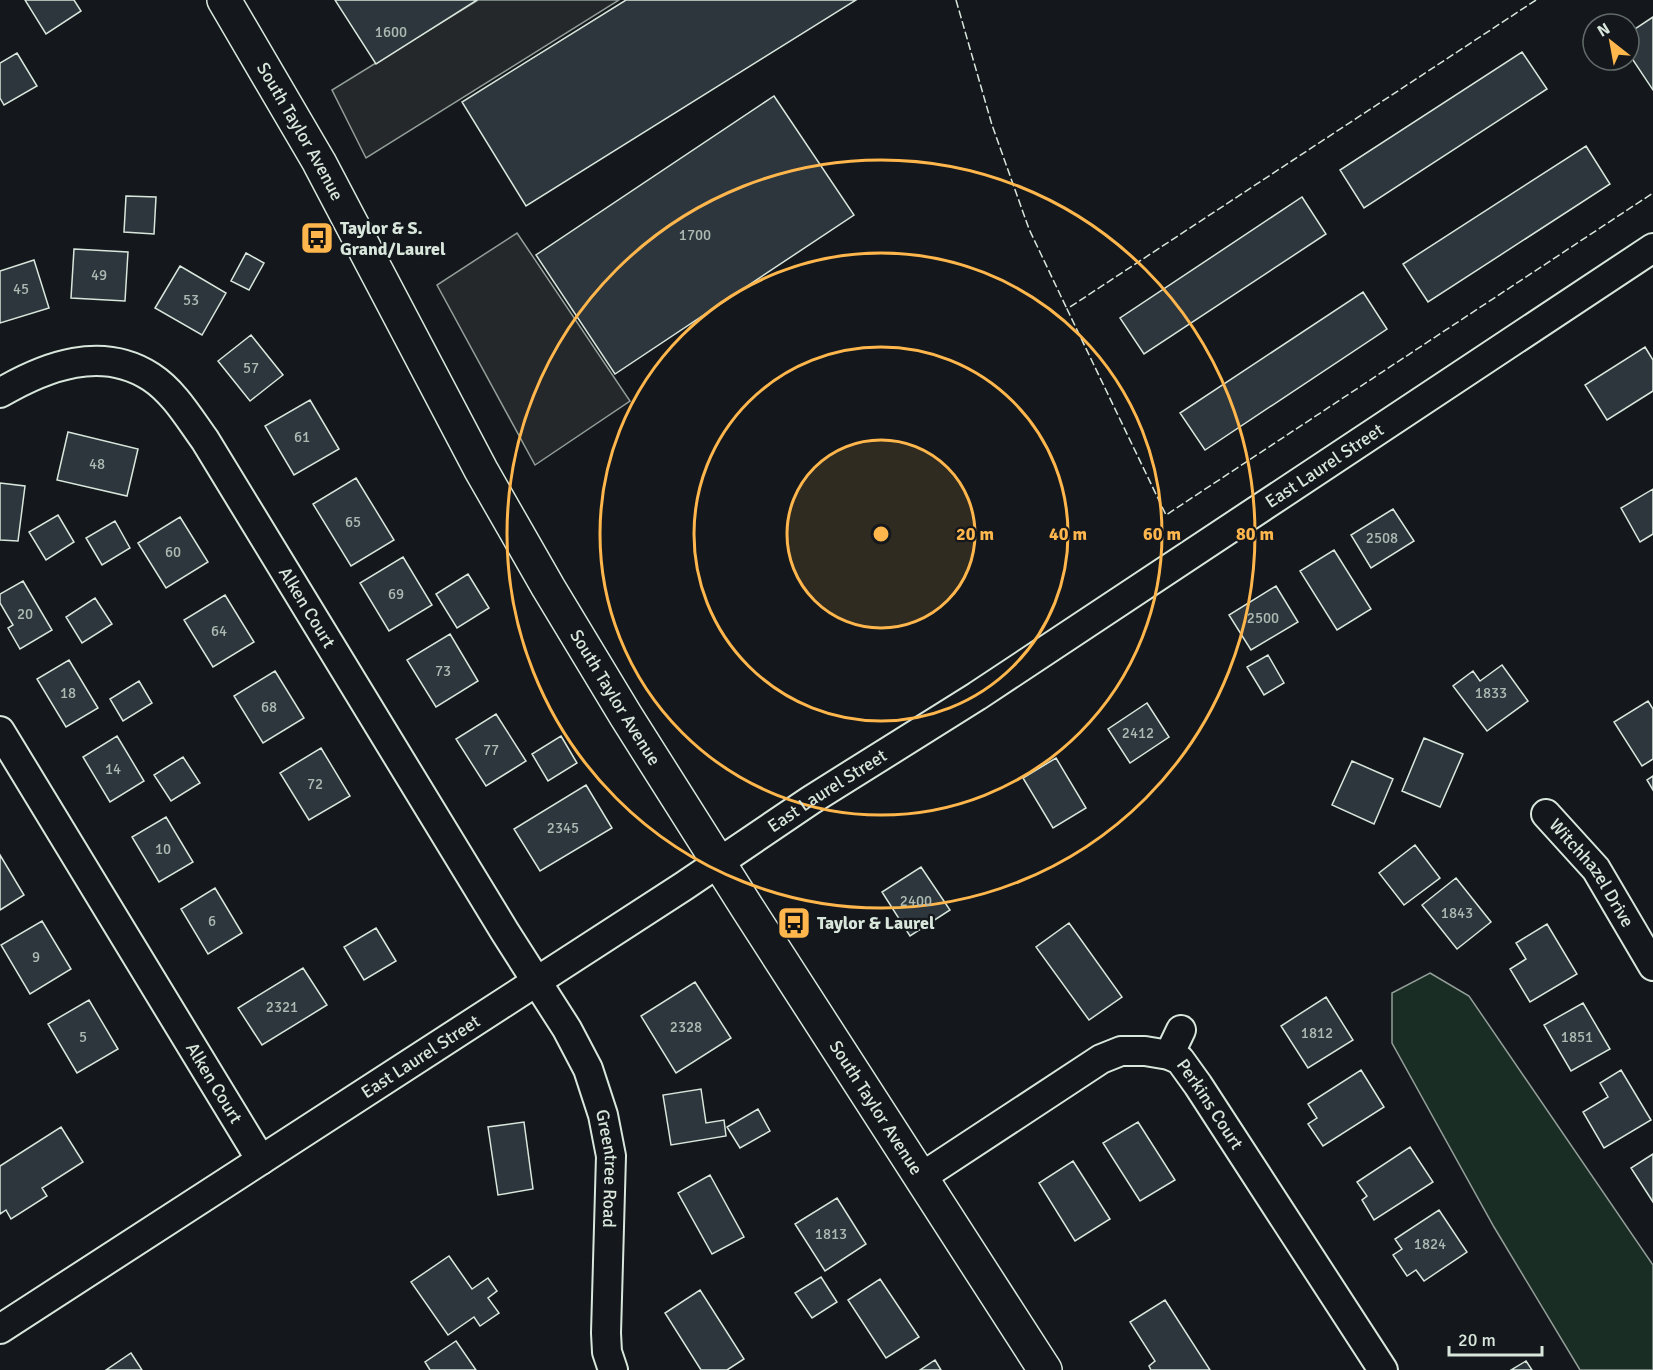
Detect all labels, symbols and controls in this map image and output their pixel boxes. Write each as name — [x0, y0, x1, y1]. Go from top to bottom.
north arrow — [1581, 12, 1641, 72]
text: N — [1594, 19, 1614, 41]
house number: 1600 — [375, 23, 407, 41]
street label: South Taylor Avenue — [252, 58, 348, 204]
place label: Taylor & S. Grand/Laurel — [340, 217, 446, 260]
bus stop icon: Taylor & S. Grand/Laurel — [299, 220, 335, 256]
house number: 1700 — [679, 226, 711, 244]
house number: 49 — [91, 266, 107, 284]
house number: 45 — [13, 280, 29, 298]
house number: 53 — [183, 291, 199, 309]
house number: 57 — [243, 359, 259, 377]
street label: East Laurel Street — [1261, 419, 1388, 513]
house number: 61 — [294, 428, 310, 446]
house number: 48 — [89, 455, 105, 473]
house number: 65 — [345, 513, 361, 531]
text: 20 m — [956, 523, 994, 545]
text: 40 m — [1049, 523, 1087, 545]
text: 60 m — [1143, 523, 1181, 545]
text: 80 m — [1236, 523, 1274, 545]
centre of rings — [871, 524, 891, 544]
house number: 2508 — [1366, 529, 1398, 547]
house number: 60 — [165, 543, 181, 561]
street label: Alken Court — [274, 563, 340, 652]
house number: 69 — [388, 585, 404, 603]
house number: 20 — [17, 605, 33, 623]
house number: 2500 — [1247, 609, 1279, 627]
house number: 64 — [211, 622, 227, 640]
street label: South Taylor Avenue — [565, 625, 665, 770]
house number: 73 — [435, 662, 451, 680]
house number: 18 — [60, 684, 76, 702]
house number: 1833 — [1475, 684, 1507, 702]
house number: 68 — [261, 698, 277, 716]
house number: 2412 — [1122, 724, 1154, 742]
house number: 77 — [483, 741, 499, 759]
street label: East Laurel Street — [764, 744, 891, 837]
house number: 14 — [105, 760, 121, 778]
house number: 72 — [307, 775, 323, 793]
street label: Witchhazel Drive — [1545, 814, 1639, 931]
house number: 2345 — [547, 819, 579, 837]
house number: 10 — [155, 840, 171, 858]
house number: 2400 — [900, 892, 932, 910]
house number: 1843 — [1441, 904, 1473, 922]
bus stop icon: Taylor & Laurel — [776, 905, 812, 941]
house number: 6 — [208, 912, 216, 930]
place label: Taylor & Laurel — [817, 912, 935, 934]
house number: 9 — [32, 948, 40, 966]
house number: 2321 — [266, 998, 298, 1016]
street label: East Laurel Street — [357, 1010, 484, 1103]
house number: 2328 — [670, 1018, 702, 1036]
house number: 1812 — [1301, 1024, 1333, 1042]
house number: 5 — [79, 1028, 87, 1046]
house number: 1851 — [1561, 1028, 1593, 1046]
street label: South Taylor Avenue — [825, 1036, 927, 1179]
street label: Alken Court — [181, 1038, 247, 1128]
street label: Perkins Court — [1172, 1055, 1248, 1154]
street label: Greentree Road — [591, 1108, 622, 1228]
house number: 1813 — [815, 1225, 847, 1243]
house number: 1824 — [1414, 1235, 1446, 1253]
scale bar — [1449, 1319, 1542, 1357]
text: 20 m — [1458, 1329, 1496, 1351]

